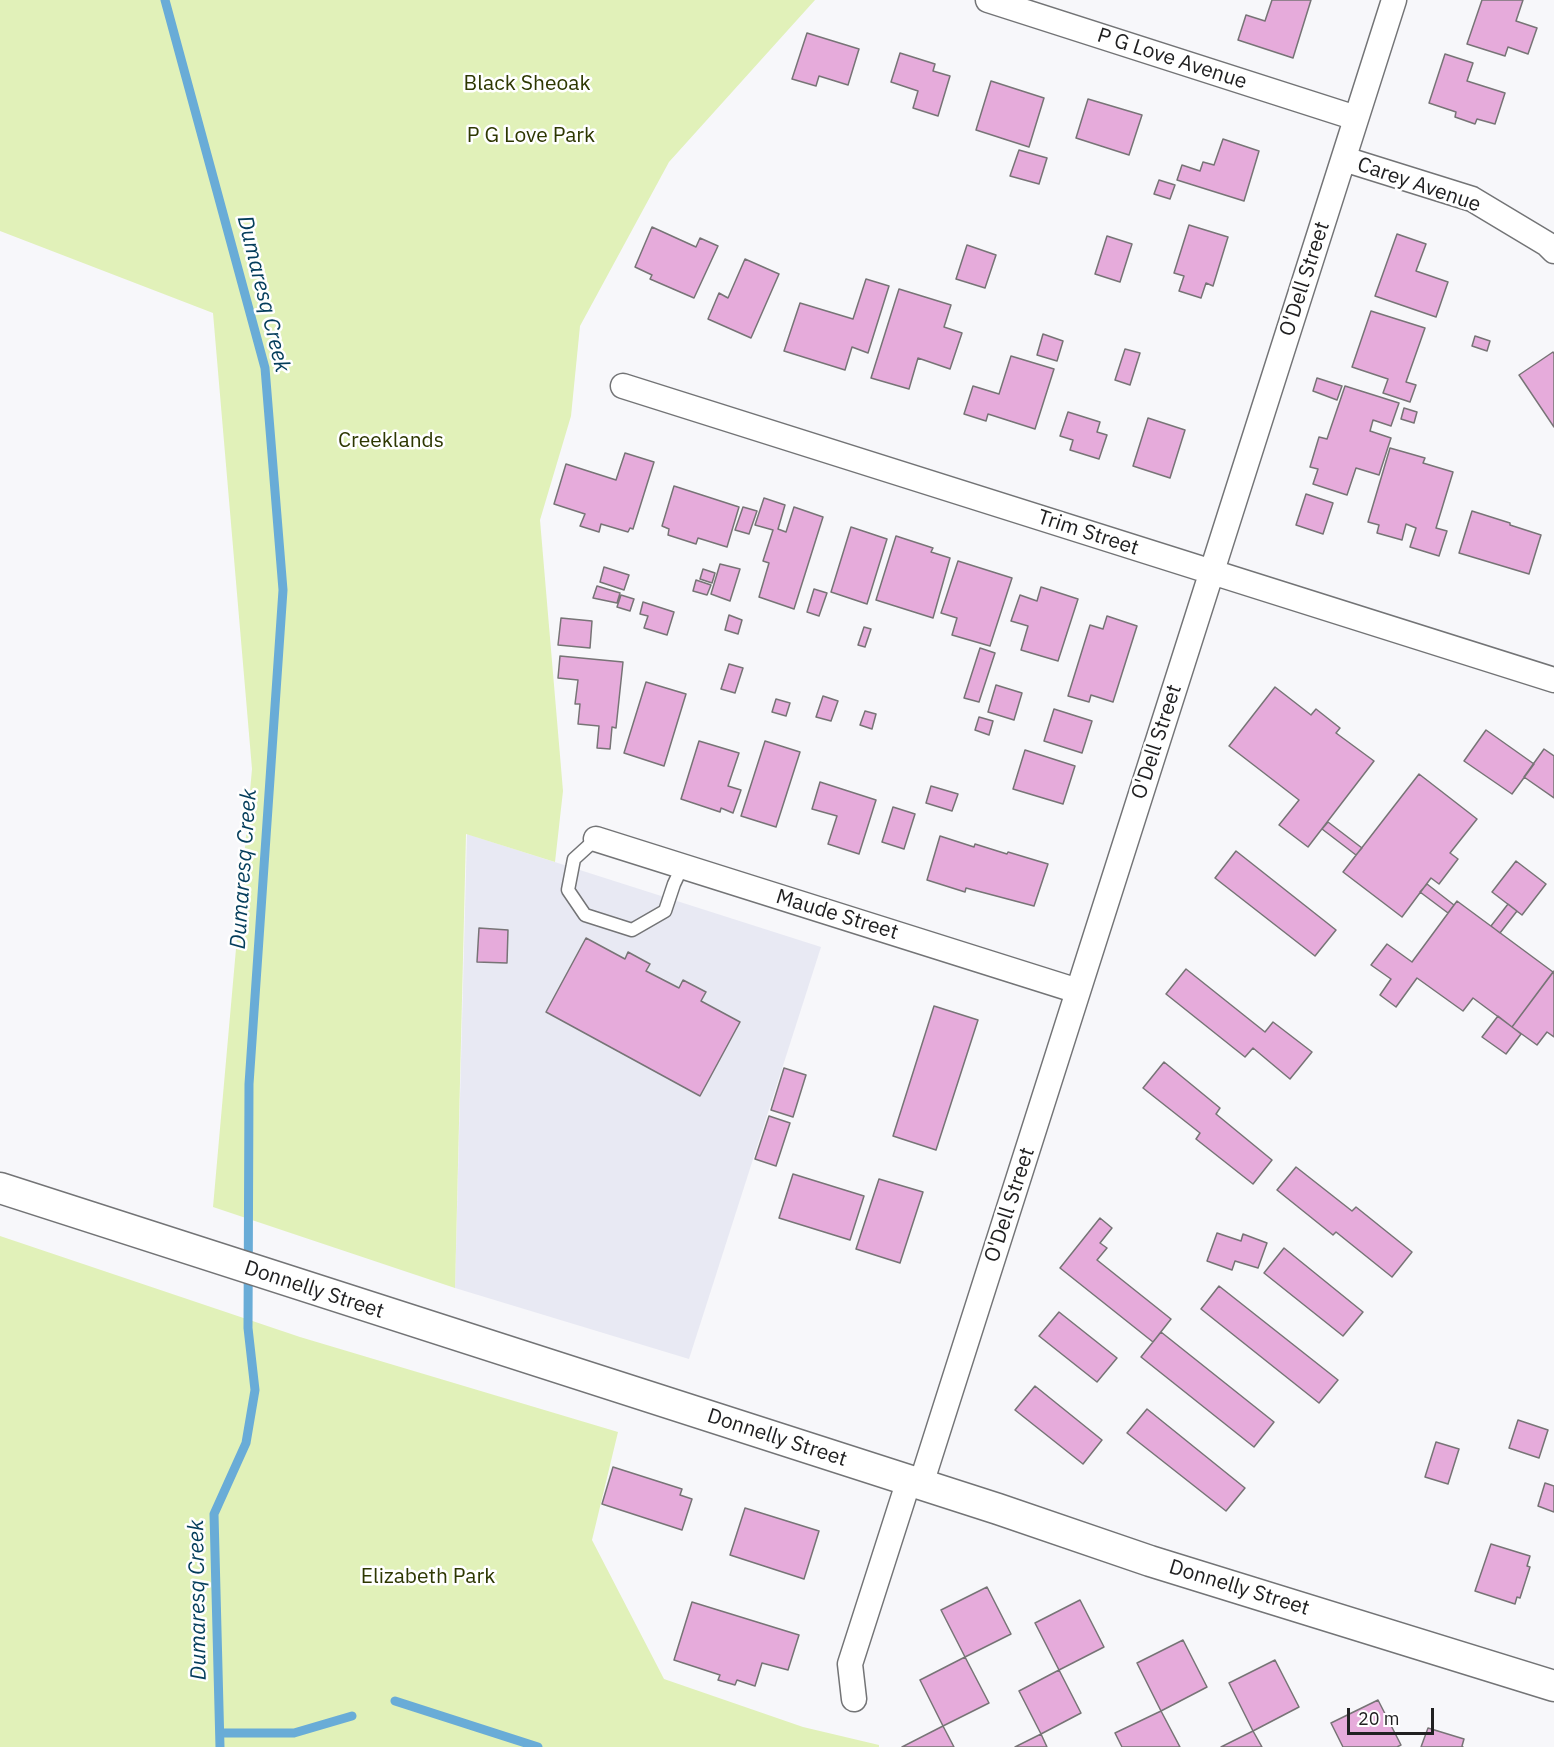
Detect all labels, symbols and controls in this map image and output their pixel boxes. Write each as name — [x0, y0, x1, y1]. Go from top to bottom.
street label: P G Love Avenue — [1094, 23, 1250, 95]
park label: Black Sheoak — [464, 71, 590, 97]
park label: P G Love Park — [467, 123, 595, 149]
street label: Carey Avenue — [1354, 152, 1484, 218]
water label: Dumaresq Creek — [231, 213, 295, 375]
street label: O'Dell Street — [1275, 218, 1335, 340]
park label: Creeklands — [338, 428, 444, 454]
street label: Trim Street — [1034, 505, 1142, 561]
street label: O'Dell Street — [1127, 681, 1187, 803]
water label: Dumaresq Creek — [225, 788, 263, 950]
street label: Maude Street — [773, 884, 901, 946]
street label: O'Dell Street — [980, 1144, 1040, 1266]
street label: Donnelly Street — [241, 1256, 387, 1324]
street label: Donnelly Street — [704, 1404, 850, 1472]
water label: Dumaresq Creek — [183, 1520, 213, 1680]
street label: Donnelly Street — [1166, 1555, 1312, 1621]
park label: Elizabeth Park — [361, 1564, 495, 1590]
scale bar — [1350, 1696, 1437, 1734]
text: 20 m — [1358, 1707, 1400, 1730]

